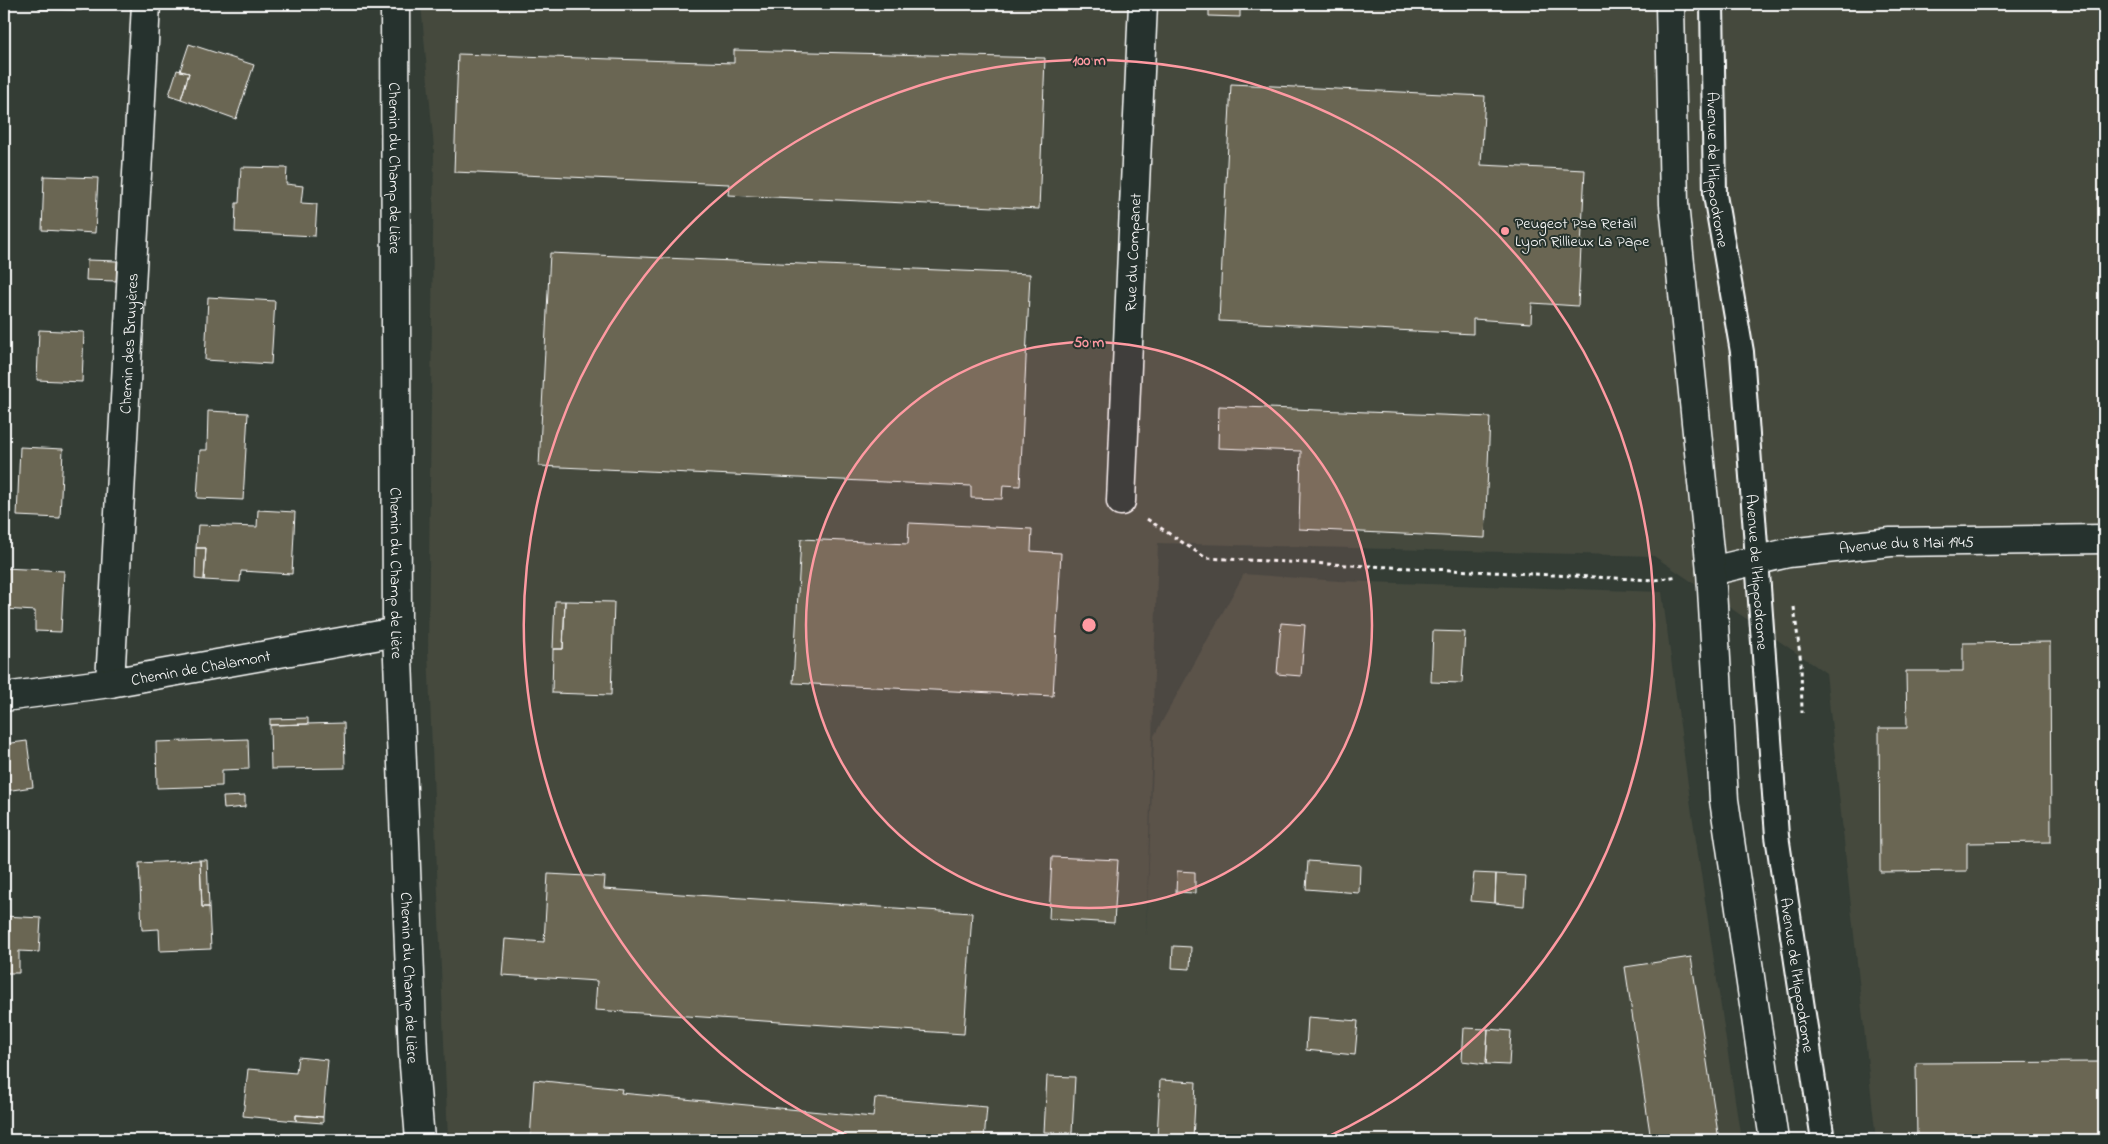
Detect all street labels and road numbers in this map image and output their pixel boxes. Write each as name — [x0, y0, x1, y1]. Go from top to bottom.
street label: Chemin du Champ de Lière — [381, 82, 406, 255]
street label: Avenue de l'Hippodrome — [1699, 92, 1734, 251]
street label: Rue du Companet — [1119, 192, 1149, 312]
street label: Chemin des Bruyères — [114, 273, 146, 415]
street label: Chemin du Champ de Lière — [383, 487, 408, 660]
street label: Avenue de l'Hippodrome — [1738, 493, 1774, 652]
street label: Avenue du 8 Mai 1945 — [1838, 531, 1974, 561]
street label: Chemin de Chalamont — [129, 645, 273, 693]
street label: Chemin du Champ de Lière — [393, 892, 424, 1065]
street label: Avenue de l'Hippodrome — [1772, 896, 1820, 1055]

